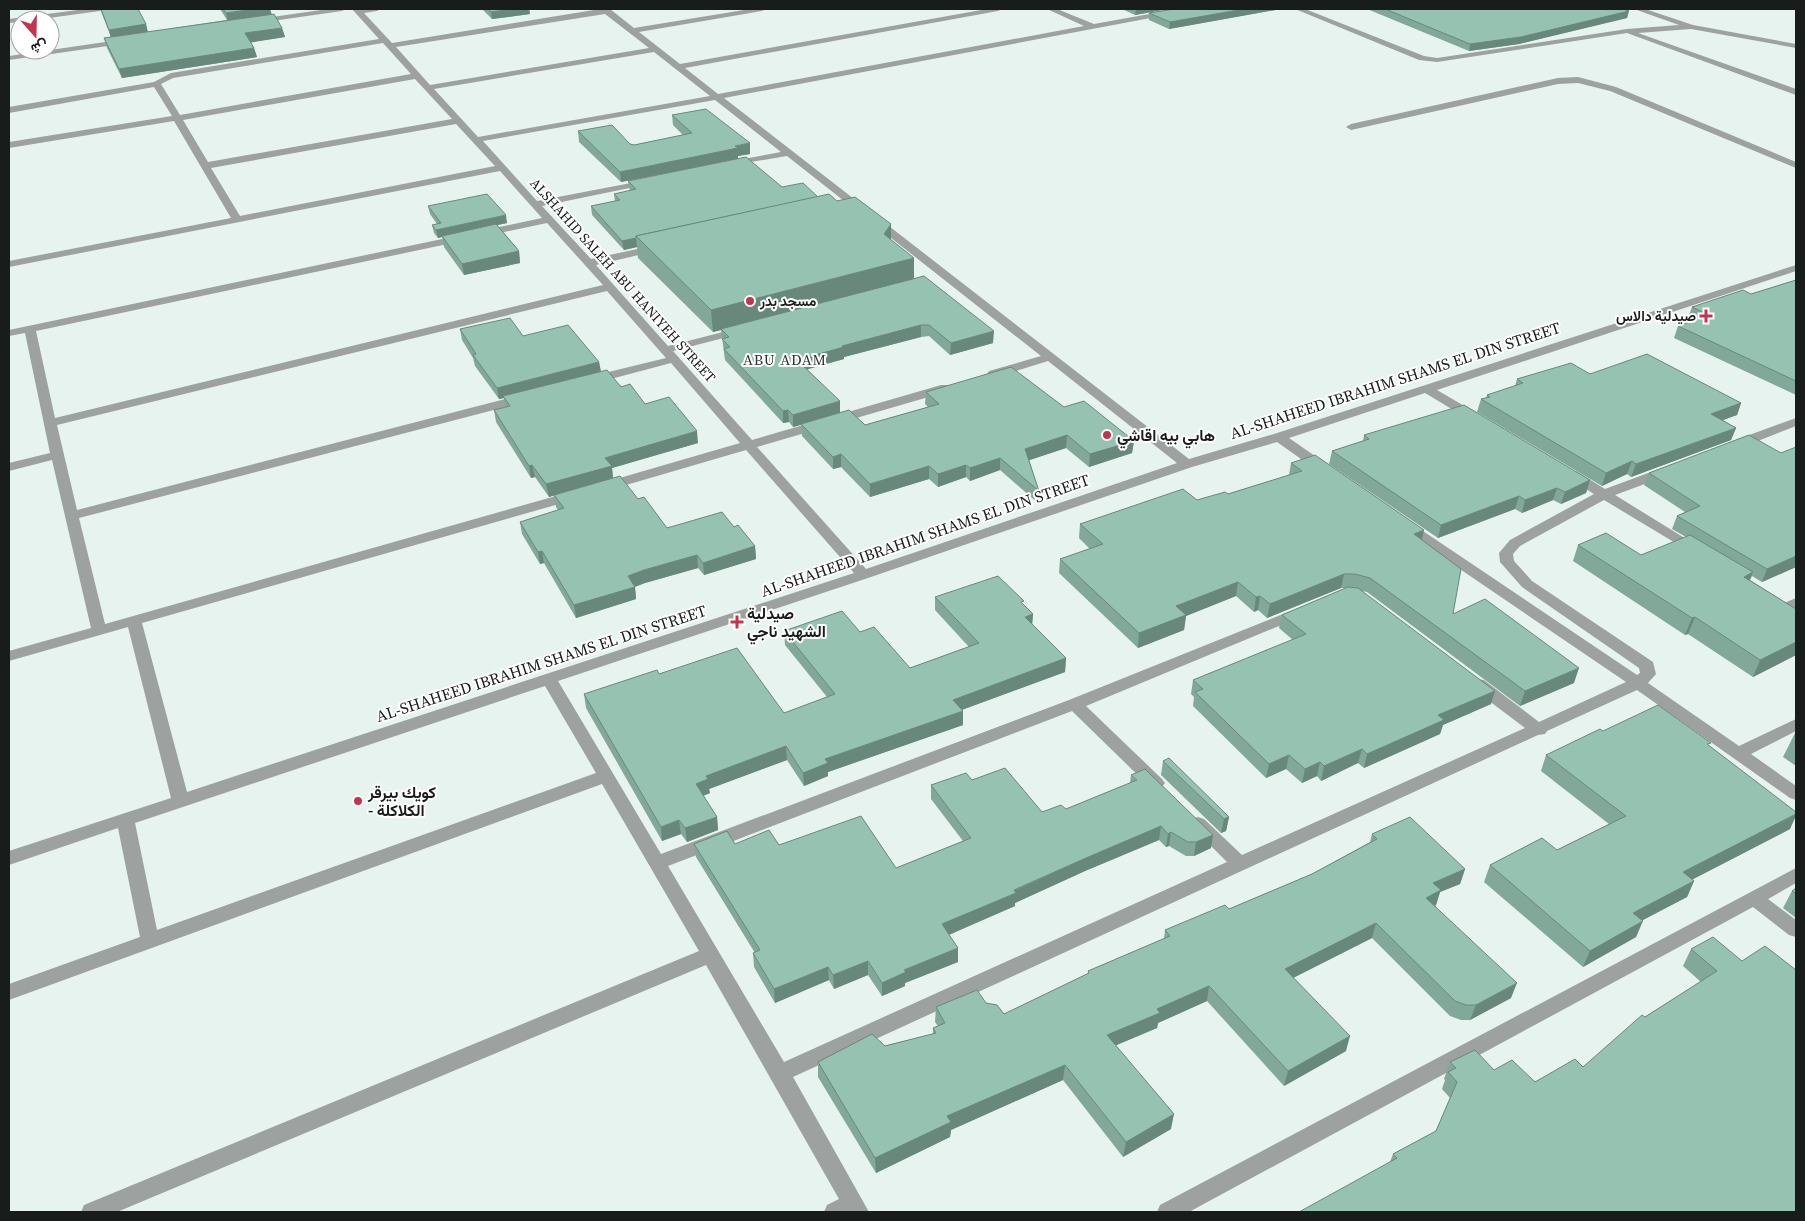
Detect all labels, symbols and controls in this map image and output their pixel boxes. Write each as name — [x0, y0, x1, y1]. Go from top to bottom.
north arrow — [10, 10, 60, 60]
text: ش — [28, 35, 51, 60]
street label: ALSHAHID SALEH ABU HANIYEH STREET — [526, 173, 721, 387]
place label: مسجد بدر — [759, 291, 817, 311]
marker: مسجد بدر — [744, 295, 756, 307]
place label: صيدلية دالاس — [1616, 306, 1696, 326]
marker: صيدلية دالاس — [1700, 310, 1712, 322]
street label: AL-SHAHEED IBRAHIM SHAMS EL DIN STREET — [1227, 316, 1563, 444]
district label: ABU ADAM — [743, 349, 827, 370]
place label: هابي بيه اقاشي — [1117, 424, 1215, 449]
marker: هابي بيه اقاشي — [1101, 429, 1113, 441]
street label: AL-SHAHEED IBRAHIM SHAMS EL DIN STREET — [758, 468, 1093, 602]
street label: AL-SHAHEED IBRAHIM SHAMS EL DIN STREET — [373, 599, 709, 727]
place label: صيدلية الشهيد ناجي — [747, 602, 826, 645]
marker: صيدلية الشهيد ناجي — [731, 616, 743, 628]
place label: كويك بيرقر - الكلاكلة — [367, 781, 436, 821]
marker: كويك بيرقر - الكلاكلة — [352, 795, 364, 807]

